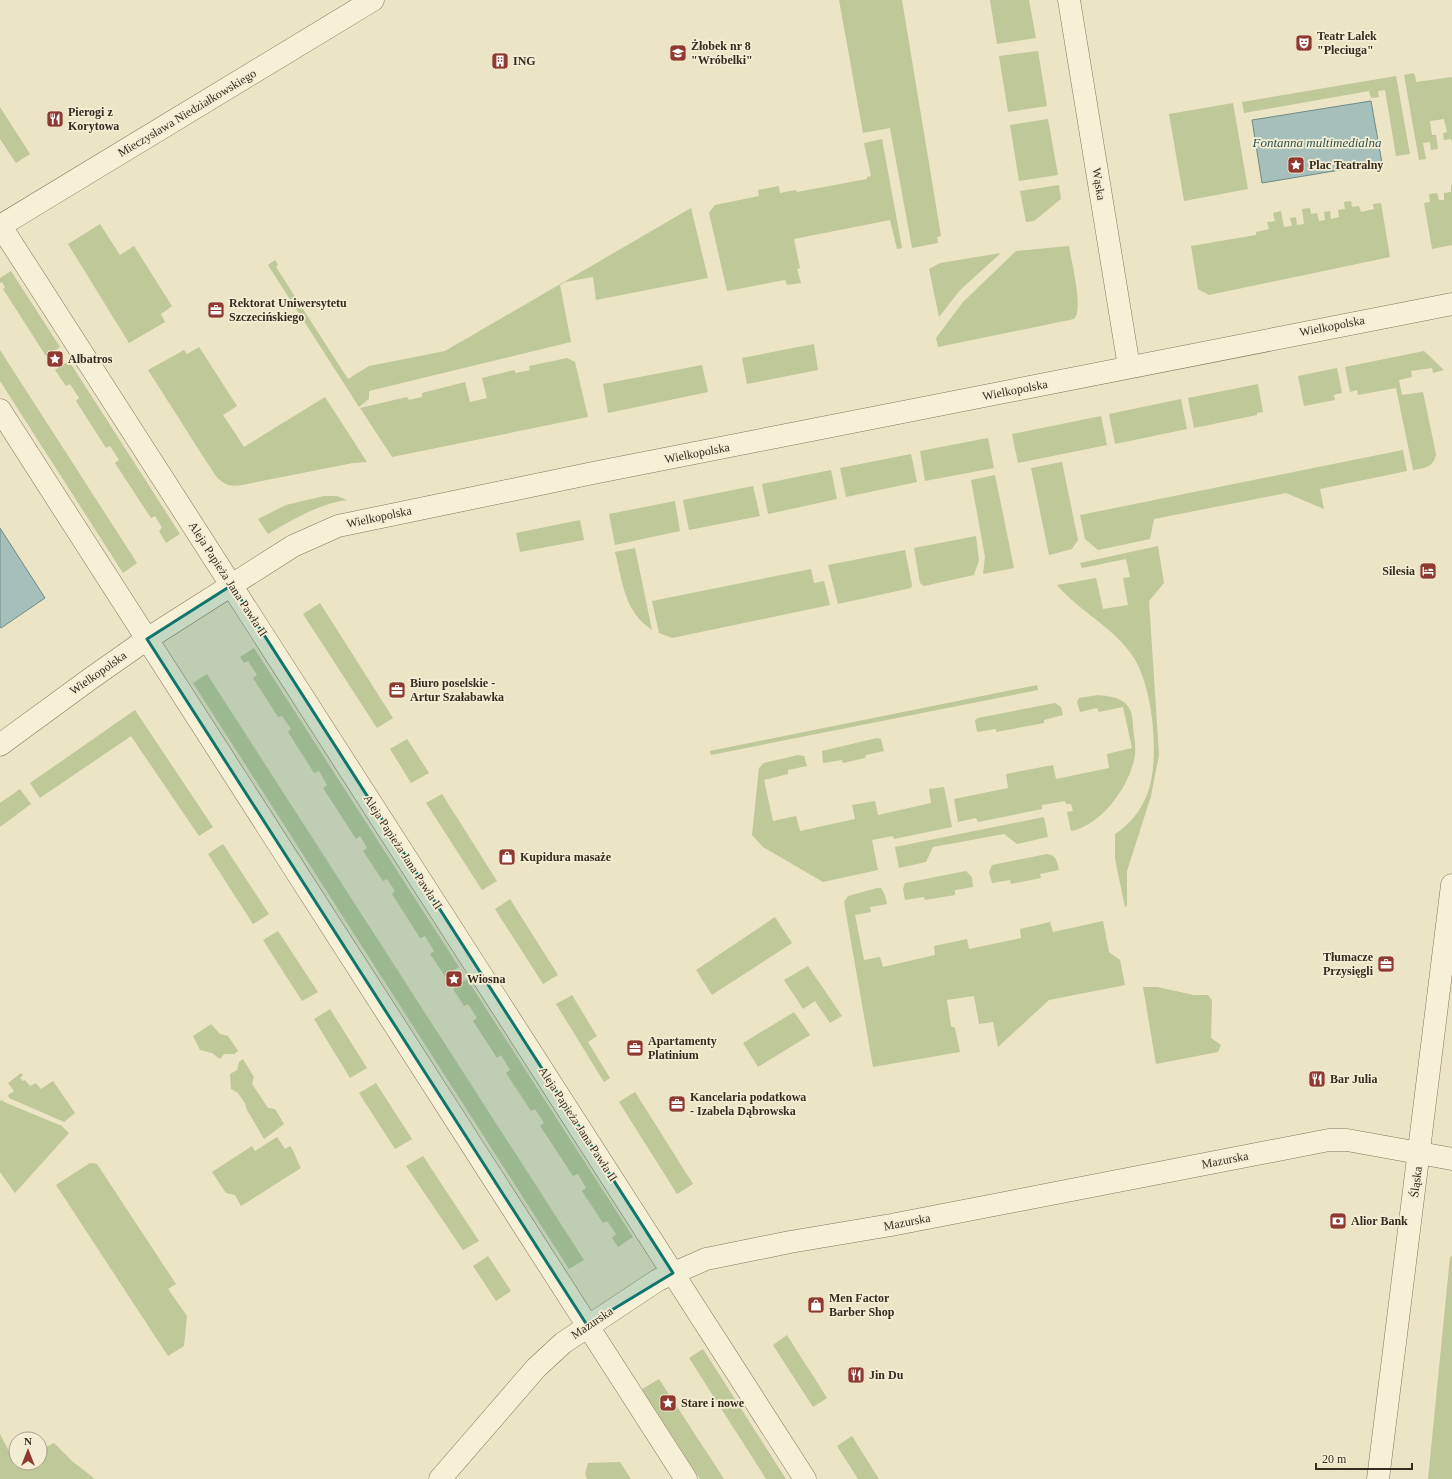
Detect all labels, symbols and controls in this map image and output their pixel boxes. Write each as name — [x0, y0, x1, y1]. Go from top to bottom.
place label: Teatr Lalek "Pleciuga" — [1317, 29, 1377, 57]
theatre icon: Teatr Lalek "Pleciuga" — [1294, 33, 1314, 53]
place label: Żłobek nr 8 "Wróbelki" — [691, 39, 753, 67]
school or university icon: Żłobek nr 8 "Wróbelki" — [668, 43, 688, 63]
building icon: ING — [490, 51, 510, 71]
place label: ING — [513, 54, 536, 68]
street label: Mieczysława Niedziałkowskiego — [115, 66, 259, 160]
place label: Pierogi z Korytowa — [68, 105, 119, 133]
restaurant icon: Pierogi z Korytowa — [45, 109, 65, 129]
water label: Fontanna multimedialna — [1252, 135, 1382, 150]
place icon: Plac Teatralny — [1286, 155, 1306, 175]
place label: Plac Teatralny — [1309, 158, 1383, 172]
street label: Wąska — [1090, 167, 1109, 202]
place label: Rektorat Uniwersytetu Szczecińskiego — [229, 296, 347, 324]
office icon: Rektorat Uniwersytetu Szczecińskiego — [206, 300, 226, 320]
street label: Wielkopolska — [1298, 313, 1366, 339]
place icon: Albatros — [45, 349, 65, 369]
place label: Albatros — [68, 352, 113, 366]
street label: Wielkopolska — [981, 377, 1049, 403]
street label: Wielkopolska — [663, 440, 731, 466]
street label: Wielkopolska — [345, 503, 413, 531]
street label: Aleja Papieża Jana Pawła II — [186, 519, 270, 639]
hotel icon: Silesia — [1418, 561, 1438, 581]
place label: Silesia — [1382, 564, 1415, 578]
street label: Wielkopolska — [67, 648, 130, 698]
place label: Biuro poselskie - Artur Szałabawka — [410, 676, 504, 704]
office icon: Biuro poselskie - Artur Szałabawka — [387, 680, 407, 700]
street label: Aleja Papieża Jana Pawła II — [361, 792, 445, 912]
shop icon: Kupidura masaże — [497, 847, 517, 867]
place label: Kupidura masaże — [520, 850, 612, 864]
place label: Tłumacze Przysięgli — [1323, 950, 1374, 978]
office icon: Tłumacze Przysięgli — [1376, 954, 1396, 974]
place icon: Wiosna — [444, 969, 464, 989]
place label: Wiosna — [467, 972, 505, 986]
place label: Apartamenty Platinium — [648, 1034, 717, 1062]
office icon: Apartamenty Platinium — [625, 1038, 645, 1058]
street label: Aleja Papieża Jana Pawła II — [536, 1064, 620, 1184]
restaurant icon: Bar Julia — [1307, 1069, 1327, 1089]
place label: Bar Julia — [1330, 1072, 1377, 1086]
place label: Kancelaria podatkowa - Izabela Dąbrowska — [690, 1090, 806, 1118]
office icon: Kancelaria podatkowa - Izabela Dąbrowska — [667, 1094, 687, 1114]
street label: Mazurska — [1200, 1148, 1250, 1171]
street label: Śląska — [1407, 1165, 1425, 1198]
street label: Mazurska — [882, 1210, 932, 1233]
bank icon: Alior Bank — [1328, 1211, 1348, 1231]
place label: Alior Bank — [1351, 1214, 1408, 1228]
place label: Men Factor Barber Shop — [829, 1291, 895, 1319]
shop icon: Men Factor Barber Shop — [806, 1295, 826, 1315]
street label: Mazurska — [568, 1304, 616, 1342]
restaurant icon: Jin Du — [846, 1365, 866, 1385]
place label: Jin Du — [869, 1368, 904, 1382]
place icon: Stare i nowe — [658, 1393, 678, 1413]
place label: Stare i nowe — [681, 1396, 745, 1410]
north arrow — [8, 1431, 48, 1471]
text: N — [24, 1435, 32, 1447]
scale bar — [1316, 1445, 1412, 1471]
text: 20 m — [1322, 1452, 1347, 1466]

